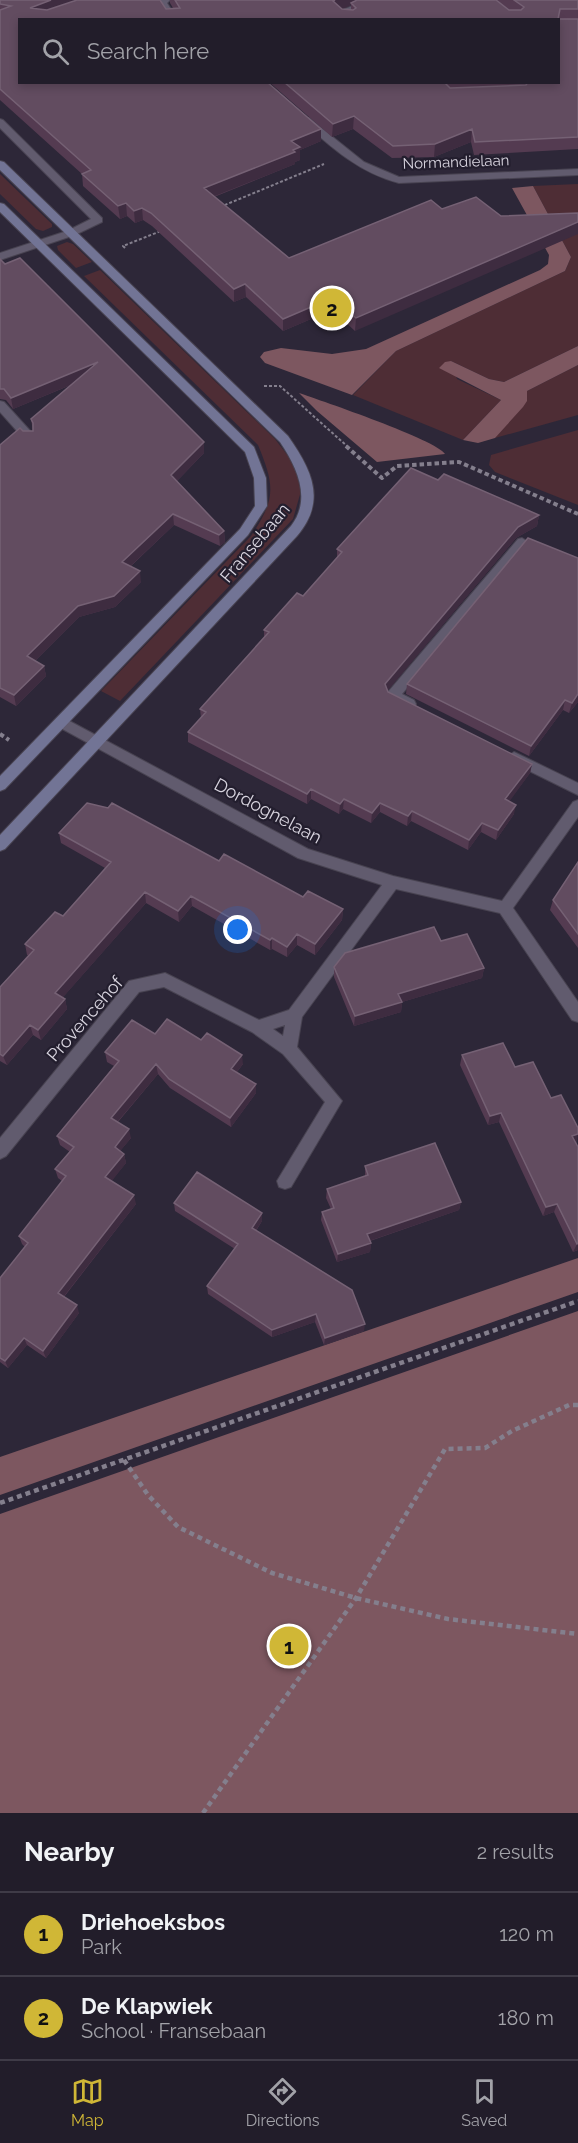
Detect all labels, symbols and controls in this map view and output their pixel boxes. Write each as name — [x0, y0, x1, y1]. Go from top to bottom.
search box — [18, 18, 560, 84]
icon: search — [39, 35, 72, 68]
text: Search here — [87, 38, 209, 64]
street label: Normandielaan — [402, 151, 510, 173]
pin: 2 — [312, 286, 352, 330]
street label: Fransebaan — [215, 499, 294, 587]
street label: Dordognelaan — [211, 773, 326, 848]
your location — [223, 915, 252, 944]
street label: Provencehof — [42, 971, 128, 1065]
pin: 1 — [270, 1624, 308, 1668]
text: Nearby — [24, 1837, 114, 1867]
text: 2 results — [477, 1840, 554, 1864]
text: Driehoeksbos — [81, 1909, 225, 1935]
text: 1 — [39, 1922, 48, 1946]
text: 120 m — [499, 1922, 554, 1946]
text: Park — [81, 1935, 122, 1959]
text: De Klapwiek — [81, 1993, 213, 2019]
text: 2 — [38, 2006, 49, 2030]
text: 180 m — [498, 2006, 554, 2030]
text: School · Fransebaan — [81, 2019, 266, 2043]
tab: Map — [71, 2075, 104, 2130]
tab: Directions — [246, 2075, 320, 2130]
tab: Saved — [461, 2075, 507, 2130]

